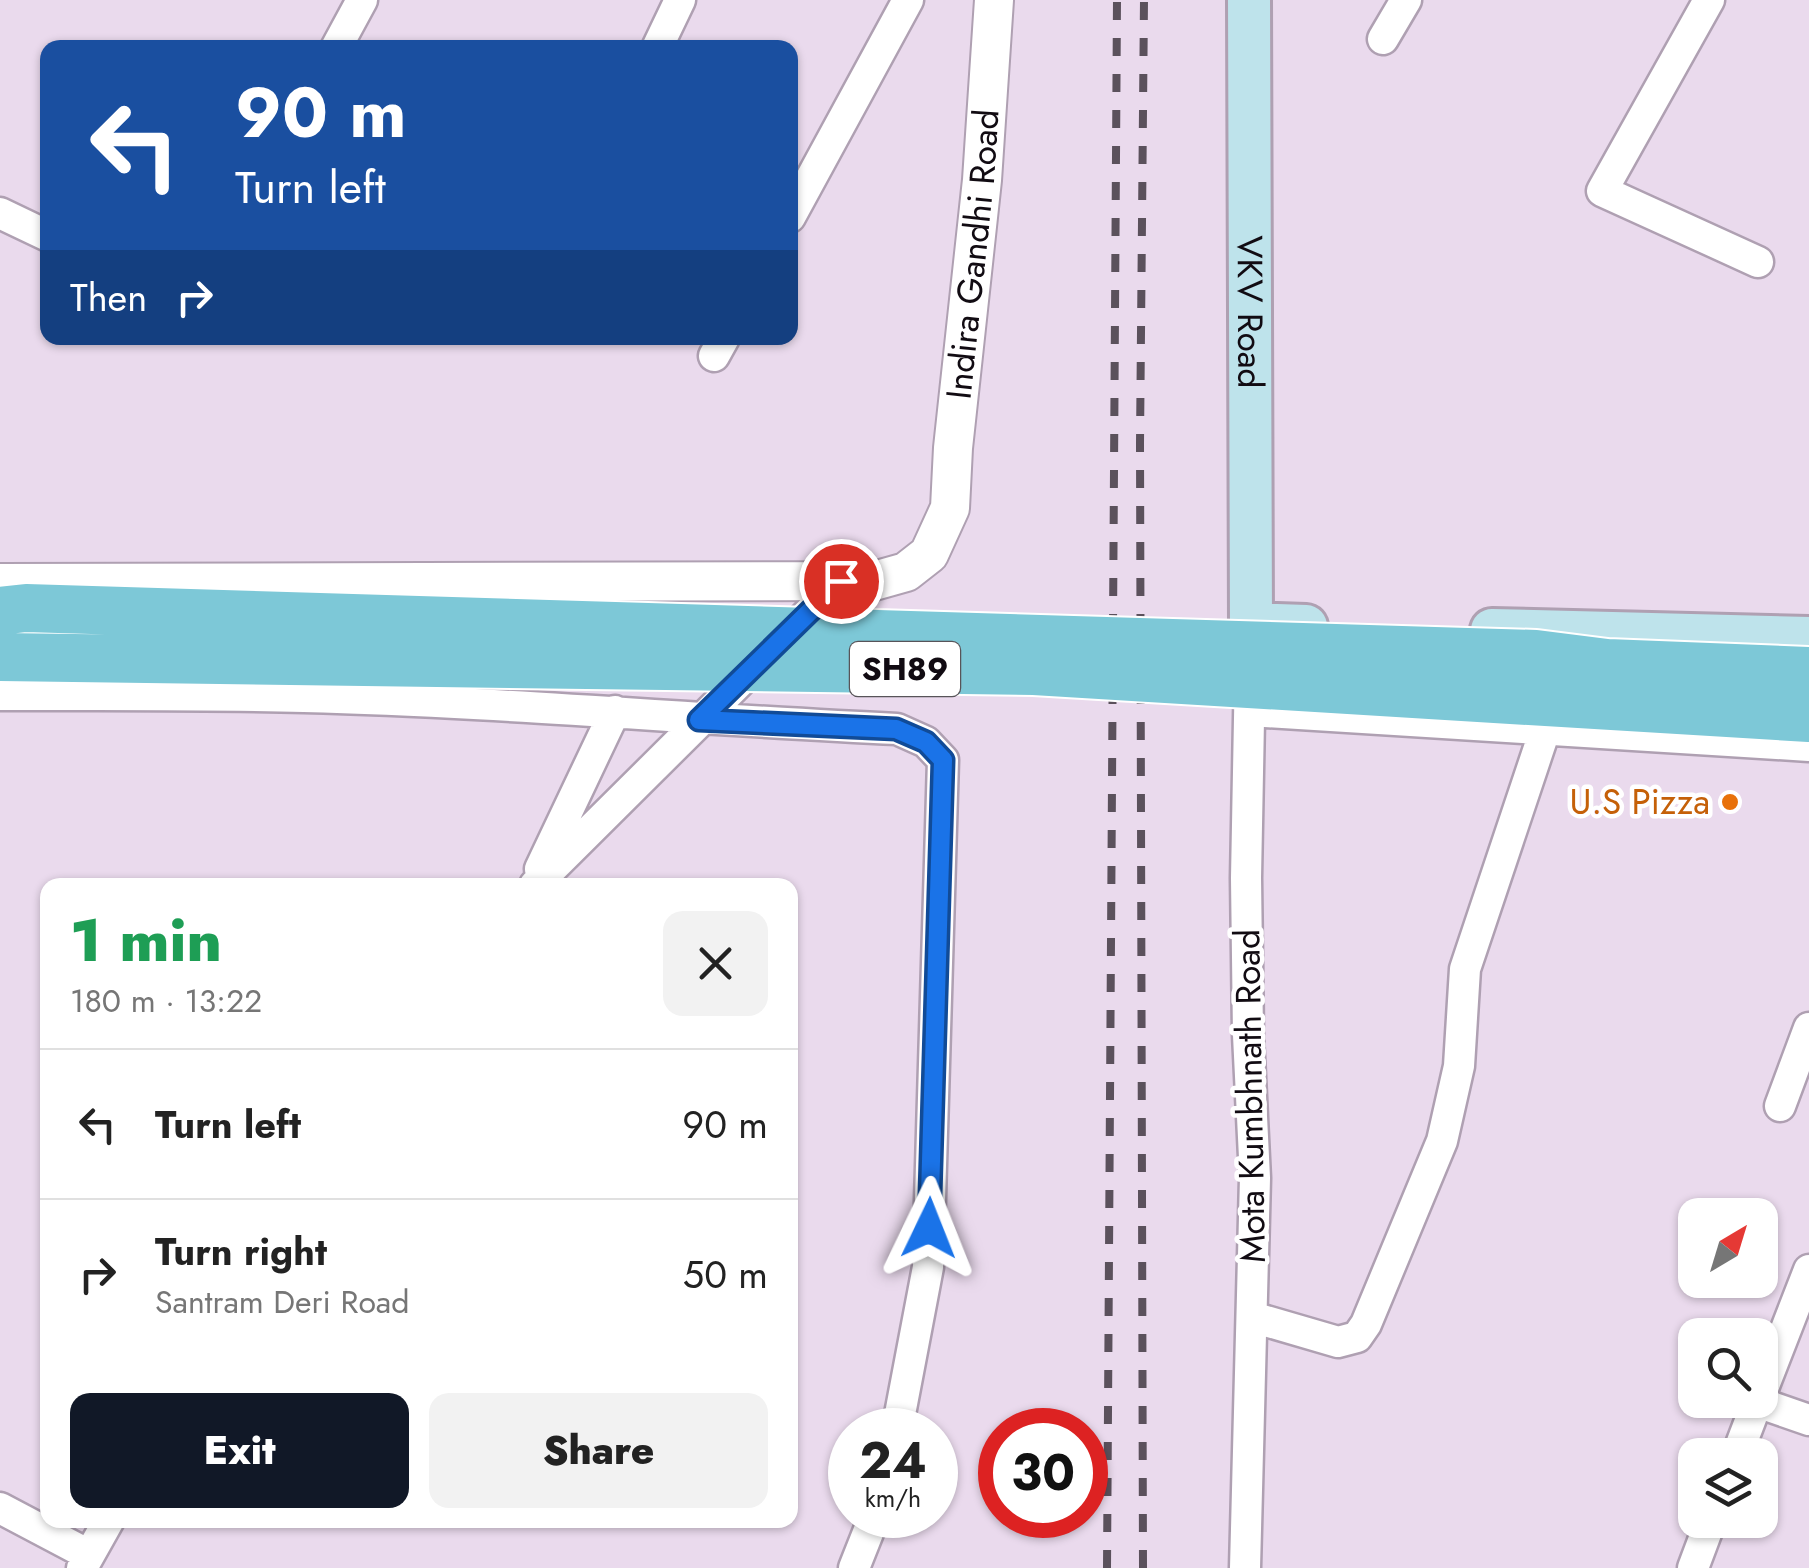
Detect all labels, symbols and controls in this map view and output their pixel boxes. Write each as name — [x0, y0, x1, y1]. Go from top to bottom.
text: 90 m — [235, 62, 407, 163]
icon: left — [70, 80, 200, 210]
street label: Indira Gandhi Road — [933, 108, 1012, 402]
text: Turn left — [235, 155, 386, 220]
street label: VKV Road — [1225, 235, 1275, 389]
text: Then — [70, 270, 147, 325]
icon: right — [167, 270, 222, 325]
pin — [799, 539, 884, 624]
icon: arrive — [814, 554, 869, 609]
road number: SH89 — [850, 642, 960, 696]
place label: U.S Pizza — [1570, 777, 1710, 827]
marker: U.S Pizza — [1719, 791, 1741, 813]
text: 1 min — [70, 897, 222, 984]
button: close — [663, 911, 768, 1016]
street label: Mota Kumbhnath Road — [1222, 929, 1278, 1263]
text: 180 m · 13:22 — [70, 978, 262, 1024]
icon: left — [70, 1097, 125, 1152]
text: Turn left — [155, 1097, 301, 1152]
text: 90 m — [682, 1097, 768, 1152]
position arrow — [877, 1176, 981, 1280]
north arrow — [1678, 1198, 1778, 1298]
map controls — [1678, 1198, 1778, 1538]
text: Turn right — [155, 1224, 327, 1279]
icon: right — [70, 1247, 125, 1302]
text: 50 m — [683, 1247, 768, 1302]
text: Santram Deri Road — [155, 1279, 410, 1325]
button: search — [1678, 1318, 1778, 1418]
button: Exit — [70, 1393, 409, 1508]
button: Share — [429, 1393, 768, 1508]
speed limit sign: 30 — [978, 1408, 1108, 1538]
text: 24 — [859, 1424, 927, 1497]
button: layers — [1678, 1438, 1778, 1538]
text: km/h — [865, 1480, 921, 1516]

